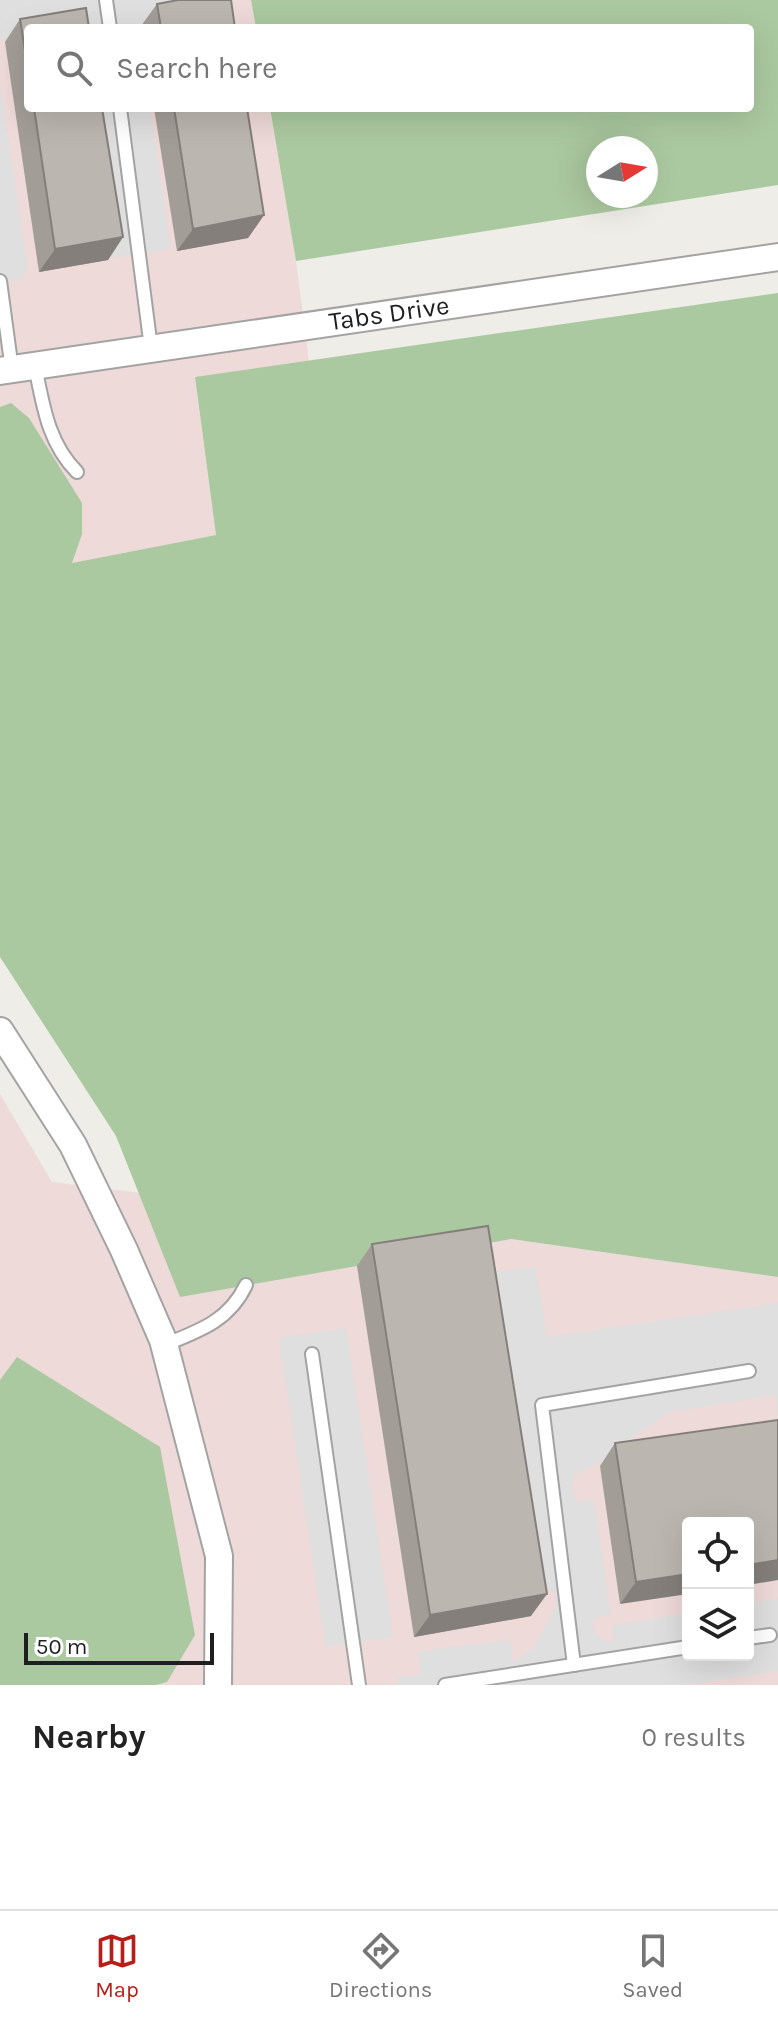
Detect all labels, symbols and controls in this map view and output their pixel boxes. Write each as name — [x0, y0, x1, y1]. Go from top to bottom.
search box — [24, 24, 754, 112]
icon: search — [52, 46, 96, 90]
text: Search here — [116, 50, 277, 86]
north arrow — [586, 136, 658, 208]
street label: Tabs Drive — [327, 290, 451, 337]
map controls — [682, 1517, 754, 1661]
button: locate — [682, 1517, 754, 1589]
button: layers — [682, 1589, 754, 1661]
scale bar — [24, 1629, 214, 1665]
text: 50 m — [36, 1634, 87, 1660]
text: Nearby — [32, 1717, 146, 1757]
text: 0 results — [642, 1722, 746, 1753]
tab: Map — [95, 1929, 139, 2003]
tab: Directions — [329, 1929, 432, 2003]
tab: Saved — [622, 1929, 683, 2003]

